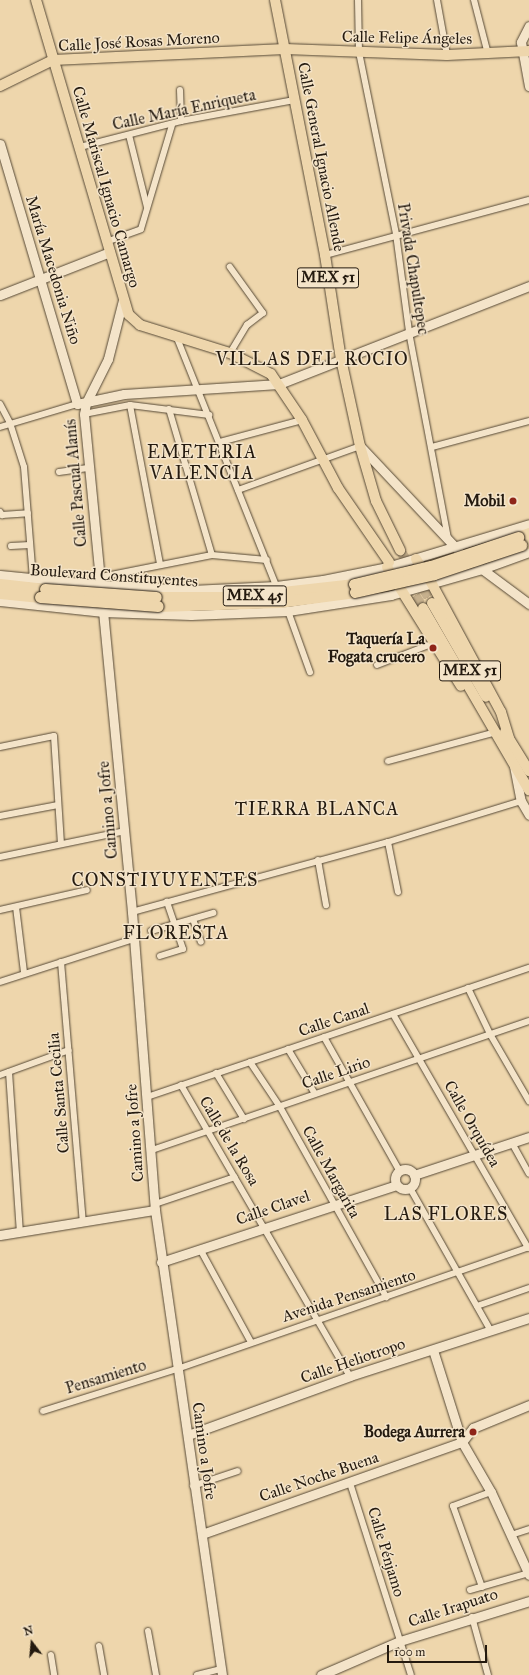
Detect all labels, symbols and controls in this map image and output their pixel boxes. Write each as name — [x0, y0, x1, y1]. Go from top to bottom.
street label: Calle Felipe Ángeles — [342, 27, 472, 49]
street label: Calle José Rosas Moreno — [58, 28, 220, 56]
street label: Calle General Ignacio Allende — [293, 61, 349, 253]
street label: Calle Mariscal Ignacio Camargo — [68, 84, 144, 290]
street label: Calle María Enriqueta — [111, 85, 257, 135]
street label: María Macedonia Niño — [21, 193, 85, 347]
street label: Privada Chapultepec — [393, 202, 433, 336]
road number: MEX 51 — [297, 265, 359, 291]
district label: VILLAS DEL ROCIO — [215, 348, 409, 370]
street label: Calle Pascual Alanís — [61, 418, 91, 548]
district label: EMETERIA VALENCIA — [147, 442, 257, 484]
place label: Mobil — [464, 491, 505, 511]
marker: Mobil — [508, 496, 518, 506]
street label: Boulevard Constituyentes — [29, 561, 199, 591]
road number: MEX 45 — [222, 583, 288, 609]
place label: Taquería La Fogata crucero — [328, 629, 425, 667]
marker: Taquería La Fogata crucero — [428, 643, 438, 653]
road number: MEX 51 — [439, 658, 501, 684]
street label: Camino a Jofre — [94, 760, 122, 860]
district label: TIERRA BLANCA — [235, 798, 399, 820]
district label: CONSTIYUYENTES — [72, 869, 258, 891]
district label: FLORESTA — [123, 922, 229, 944]
street label: Calle Canal — [296, 999, 372, 1041]
street label: Calle Santa Cecilia — [44, 1032, 74, 1154]
street label: Calle Lirio — [299, 1052, 373, 1094]
street label: Calle Orquídea — [440, 1077, 504, 1171]
street label: Camino a Jofre — [122, 1083, 148, 1183]
street label: Calle de la Rosa — [195, 1093, 263, 1189]
street label: Calle Margarita — [298, 1122, 364, 1222]
street label: Calle Clavel — [234, 1186, 312, 1230]
district label: LAS FLORES — [384, 1203, 508, 1225]
street label: Avenida Pensamiento — [280, 1265, 418, 1327]
street label: Calle Heliotropo — [298, 1334, 408, 1388]
street label: Pensamiento — [63, 1356, 149, 1398]
street label: Camino a Jofre — [188, 1401, 220, 1501]
place label: Bodega Aurrera — [363, 1422, 465, 1442]
marker: Bodega Aurrera — [468, 1427, 478, 1437]
street label: Calle Noche Buena — [257, 1448, 381, 1506]
street label: Calle Pénjamo — [363, 1505, 409, 1599]
street label: Calle Irapuato — [406, 1584, 500, 1632]
north arrow — [12, 1623, 52, 1663]
text: N — [22, 1623, 35, 1639]
scale bar — [389, 1637, 489, 1663]
text: 100 m — [394, 1645, 425, 1659]

